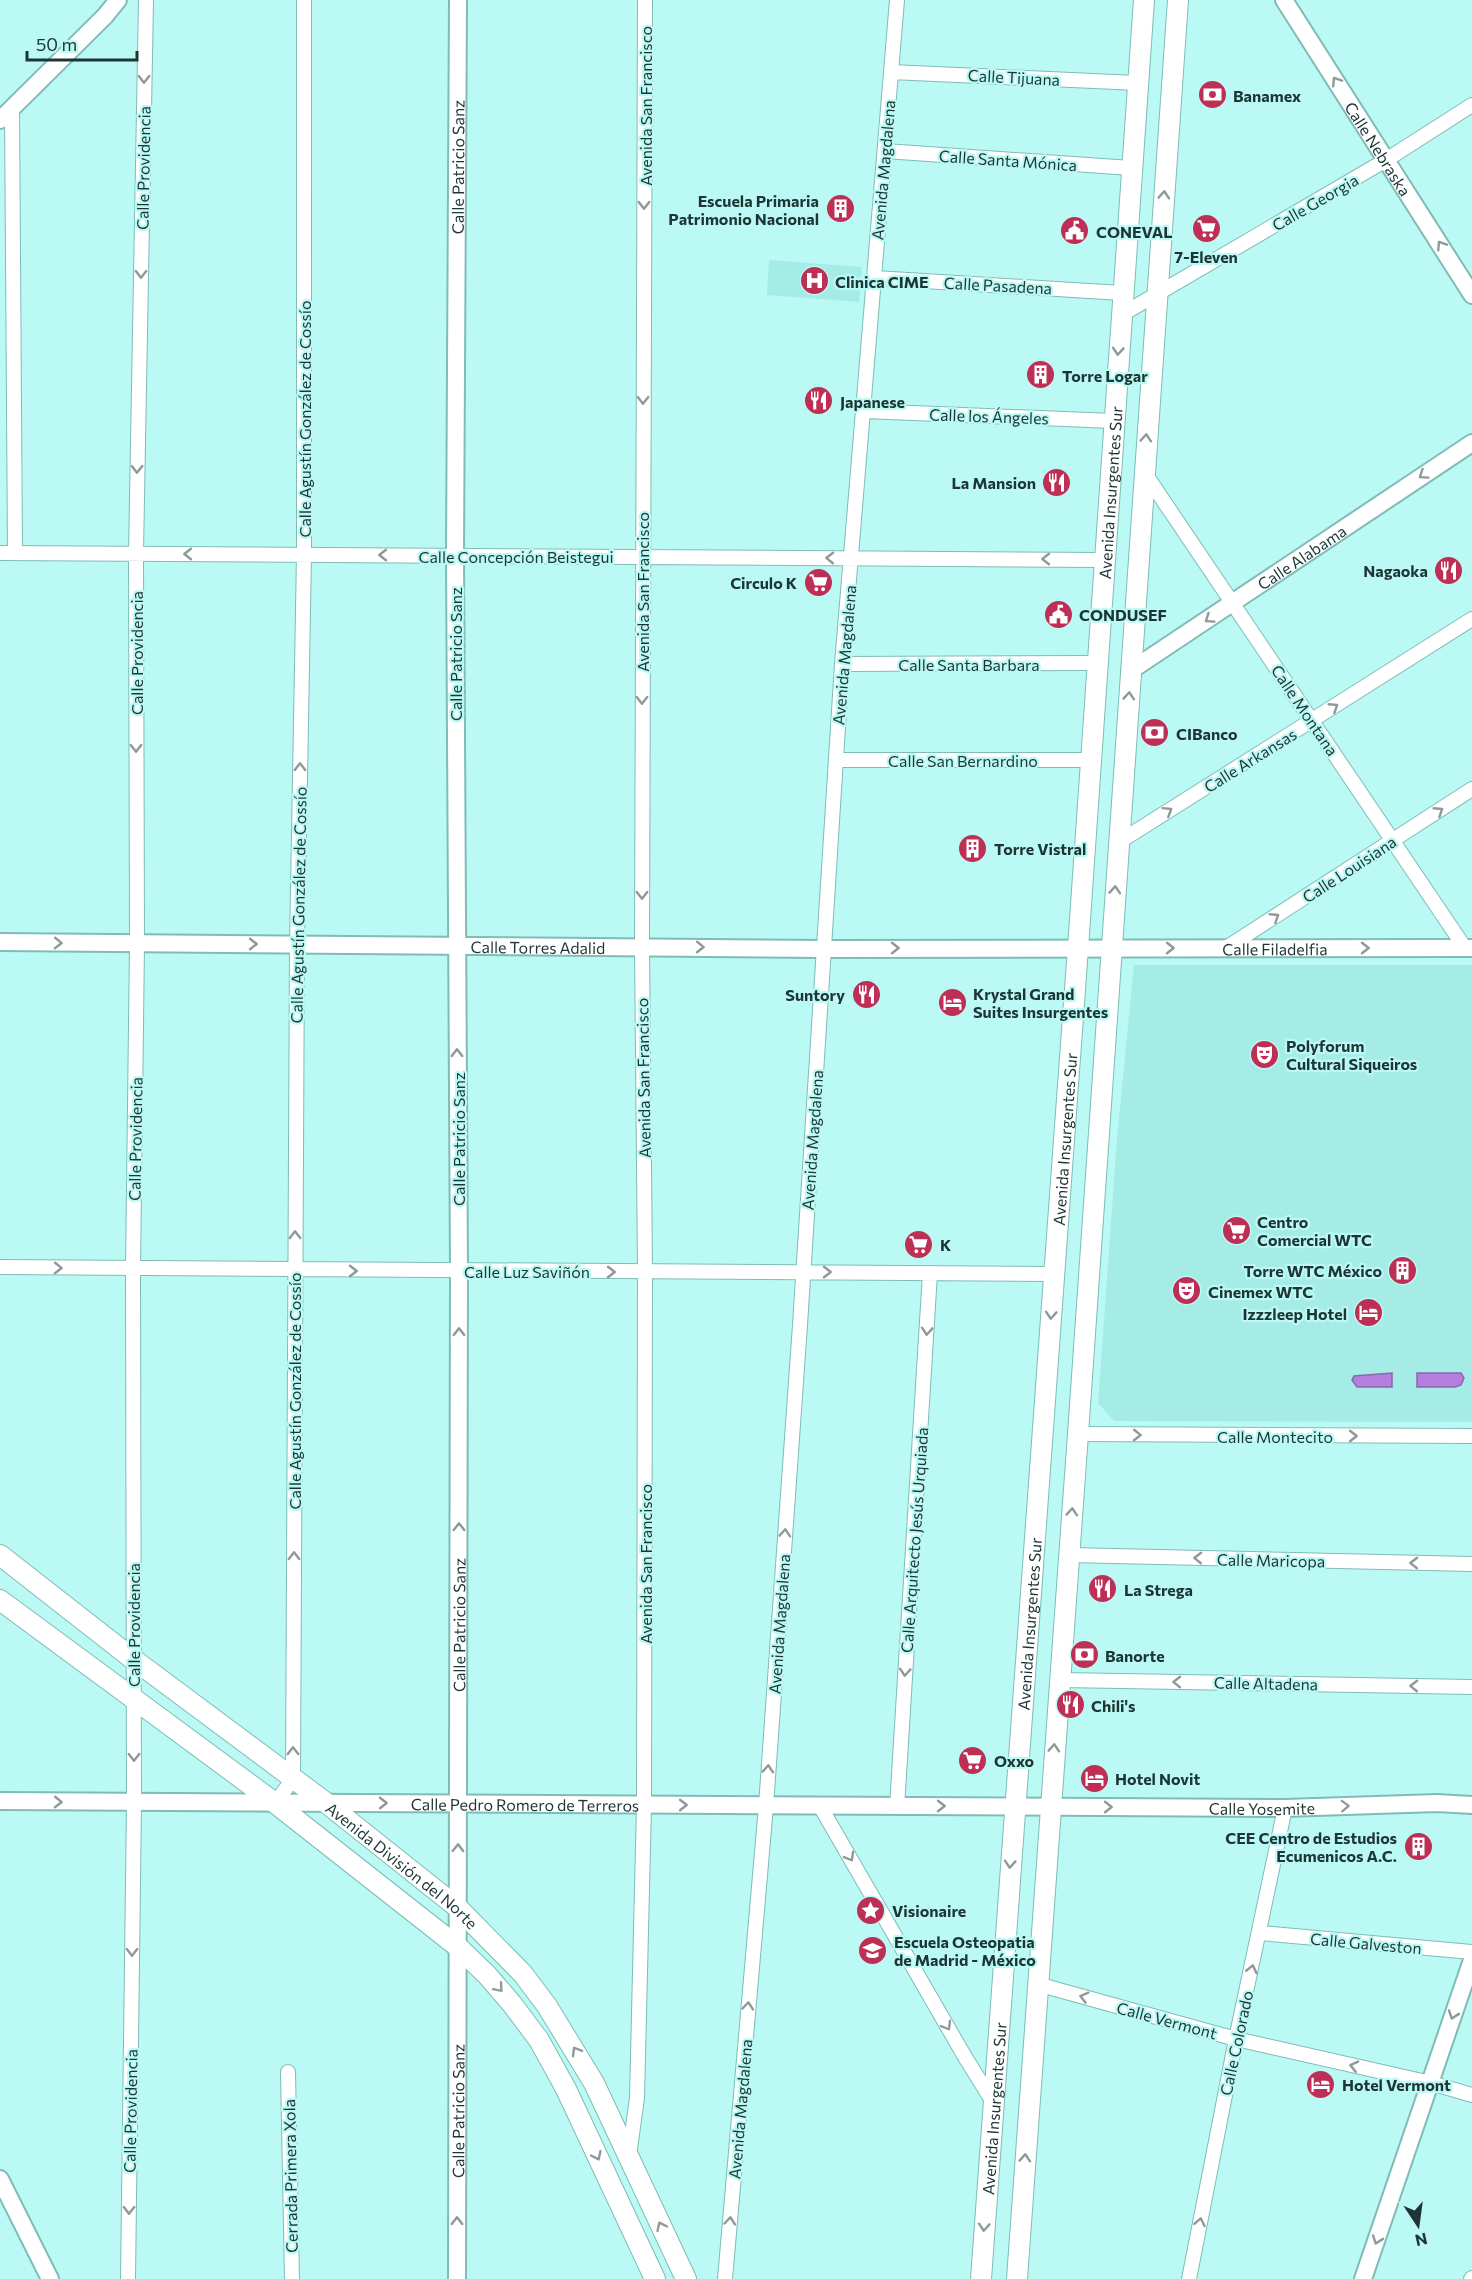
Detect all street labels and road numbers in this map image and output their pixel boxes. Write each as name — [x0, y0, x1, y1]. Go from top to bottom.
street label: Avenida San Francisco — [636, 26, 655, 186]
street label: Calle Tijuana — [967, 65, 1061, 89]
street label: Calle Nebraska — [1342, 98, 1416, 199]
street label: Avenida Magdalena — [867, 99, 899, 241]
street label: Calle Patricio Sanz — [447, 100, 467, 234]
street label: Calle Providencia — [132, 106, 154, 230]
street label: Calle Santa Mónica — [938, 146, 1078, 174]
street label: Calle Georgia — [1269, 170, 1361, 234]
street label: Calle Pasadena — [943, 273, 1053, 297]
street label: Calle Agustín González de Cossío — [295, 301, 314, 537]
street label: Calle los Ángeles — [929, 404, 1049, 428]
street label: Avenida Insurgentes Sur — [1094, 405, 1125, 580]
street label: Avenida San Francisco — [633, 512, 652, 672]
street label: Calle Alabama — [1253, 520, 1349, 593]
street label: Calle Concepción Beistegui — [419, 547, 614, 566]
street label: Avenida Magdalena — [828, 584, 860, 726]
street label: Calle Patricio Sanz — [446, 587, 465, 721]
street label: Calle Providencia — [127, 591, 146, 715]
street label: Calle Santa Barbara — [898, 655, 1040, 674]
street label: Calle Montana — [1268, 661, 1342, 759]
street label: Calle Arkansas — [1200, 724, 1300, 796]
street label: Calle San Bernardino — [888, 751, 1038, 770]
street label: Calle Agustín González de Cossío — [286, 786, 310, 1024]
street label: Calle Louisiana — [1299, 832, 1399, 906]
street label: Calle Torres Adalid — [471, 936, 605, 957]
street label: Calle Filadelfia — [1222, 939, 1328, 958]
street label: Avenida San Francisco — [632, 998, 654, 1158]
street label: Avenida Insurgentes Sur — [1048, 1051, 1080, 1226]
street label: Avenida Magdalena — [798, 1069, 826, 1211]
street label: Calle Patricio Sanz — [449, 1072, 468, 1206]
street label: Calle Providencia — [124, 1077, 146, 1201]
street label: Calle Luz Saviñón — [464, 1262, 590, 1281]
street label: Calle Agustín González de Cossío — [285, 1273, 304, 1509]
street label: Calle Arquitecto Jesús Urquiada — [897, 1427, 931, 1653]
street label: Calle Montecito — [1217, 1427, 1333, 1446]
street label: Avenida San Francisco — [636, 1484, 655, 1644]
street label: Avenida Insurgentes Sur — [1013, 1536, 1045, 1711]
street label: Calle Maricopa — [1217, 1550, 1325, 1570]
street label: Avenida Magdalena — [765, 1553, 793, 1695]
street label: Calle Patricio Sanz — [449, 1558, 468, 1692]
street label: Calle Providencia — [124, 1563, 143, 1687]
street label: Calle Altadena — [1214, 1673, 1318, 1693]
street label: Calle Pedro Romero de Terreros — [411, 1794, 639, 1814]
street label: Avenida División del Norte — [323, 1797, 482, 1932]
street label: Calle Yosemite — [1209, 1798, 1315, 1818]
street label: Calle Galveston — [1309, 1929, 1423, 1957]
street label: Calle Colorado — [1216, 1989, 1256, 2097]
street label: Calle Vermont — [1115, 1998, 1220, 2043]
street label: Avenida Insurgentes Sur — [978, 2021, 1009, 2196]
street label: Avenida Magdalena — [724, 2038, 756, 2180]
street label: Calle Patricio Sanz — [448, 2044, 467, 2178]
street label: Calle Providencia — [119, 2049, 141, 2173]
street label: Cerrada Primera Xola — [279, 2099, 301, 2253]

